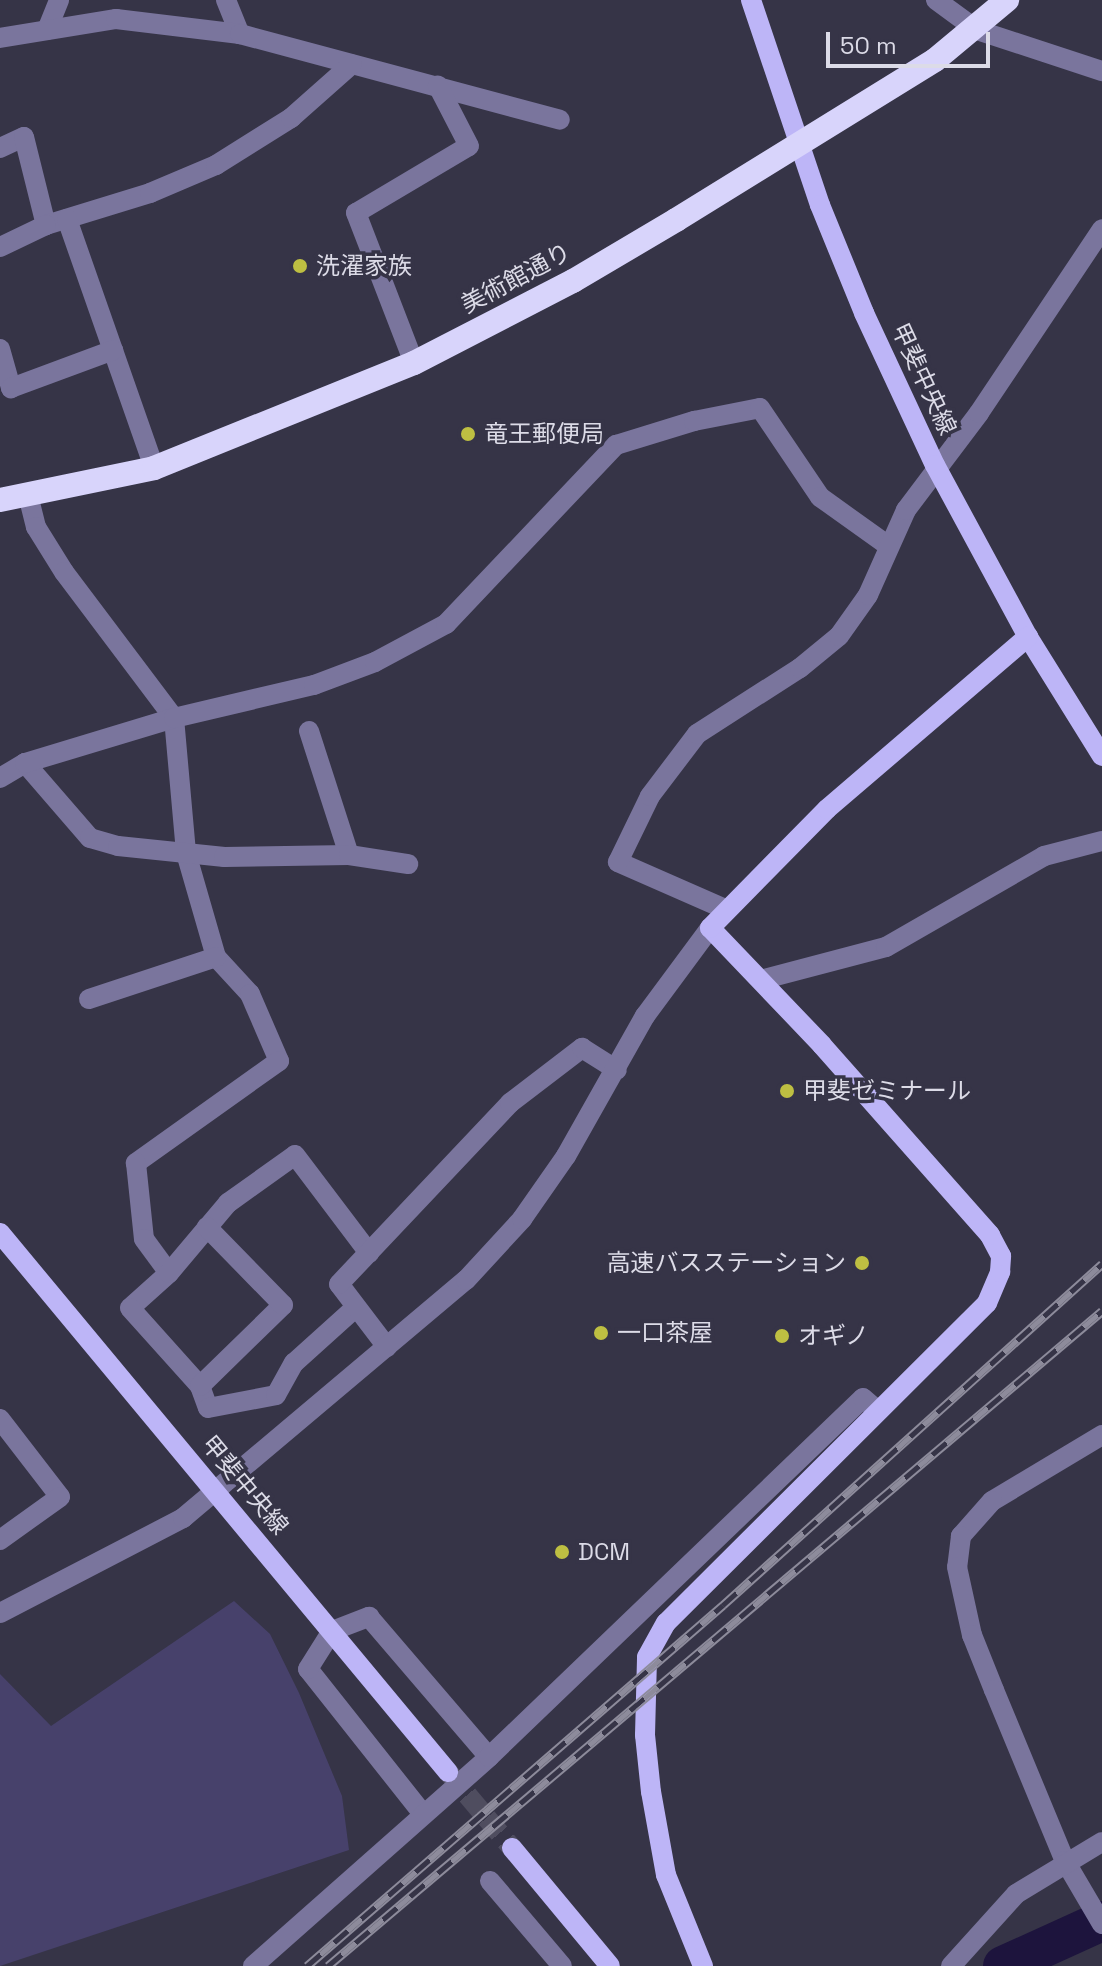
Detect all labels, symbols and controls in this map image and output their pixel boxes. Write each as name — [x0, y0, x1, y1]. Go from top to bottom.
scale bar — [830, 16, 994, 66]
text: 50 m — [840, 30, 897, 61]
street label: 美術館通り — [456, 237, 576, 319]
place label: 洗濯家族 — [316, 252, 412, 280]
marker: 洗濯家族 — [291, 257, 309, 275]
street label: 甲斐中央線 — [886, 319, 962, 439]
place label: 竜王郵便局 — [484, 420, 604, 448]
marker: 竜王郵便局 — [459, 425, 477, 443]
place label: 甲斐ゼミナール — [803, 1077, 971, 1105]
marker: 甲斐ゼミナール — [778, 1082, 796, 1100]
place label: 高速バスステーション — [606, 1249, 846, 1277]
marker: 高速バスステーション — [853, 1254, 871, 1272]
place label: 一口茶屋 — [617, 1319, 713, 1347]
place label: オギノ — [798, 1322, 870, 1350]
marker: 一口茶屋 — [592, 1324, 610, 1342]
marker: オギノ — [773, 1327, 791, 1345]
street label: 甲斐中央線 — [195, 1430, 295, 1540]
place label: DCM — [578, 1538, 630, 1566]
marker: DCM — [553, 1543, 571, 1561]

